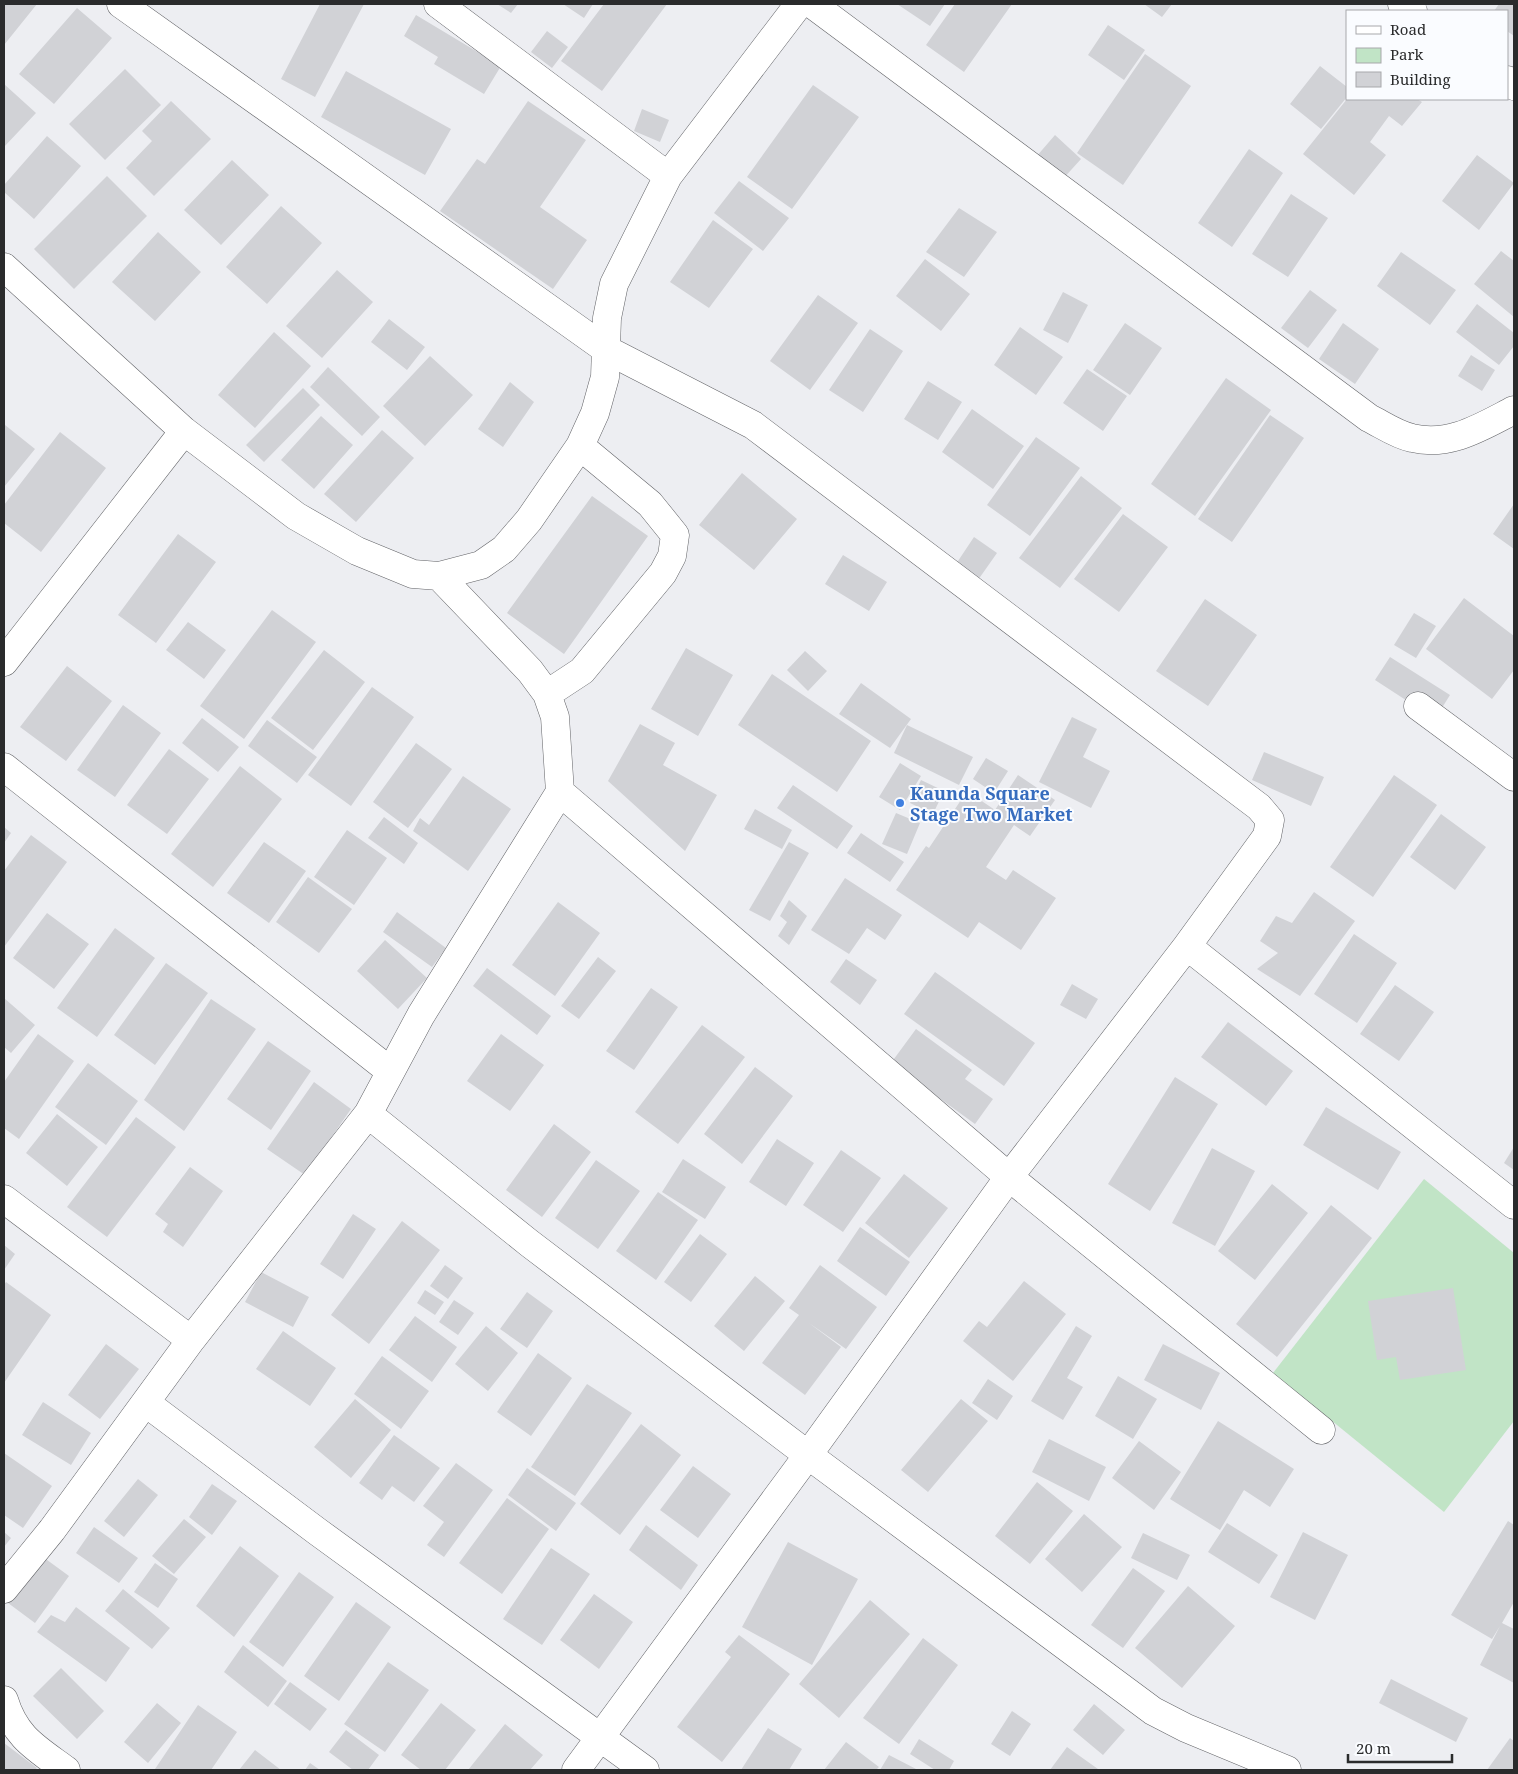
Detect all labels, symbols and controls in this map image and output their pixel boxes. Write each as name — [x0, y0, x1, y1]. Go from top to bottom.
legend — [1346, 10, 1508, 100]
text: Road — [1390, 19, 1426, 39]
text: Park — [1390, 44, 1424, 64]
text: Building — [1390, 69, 1451, 89]
place label: Kaunda Square Stage Two Market — [910, 781, 1073, 826]
marker: Kaunda Square Stage Two Market — [894, 797, 906, 809]
scale bar — [1348, 1732, 1452, 1764]
text: 20 m — [1356, 1738, 1391, 1758]

